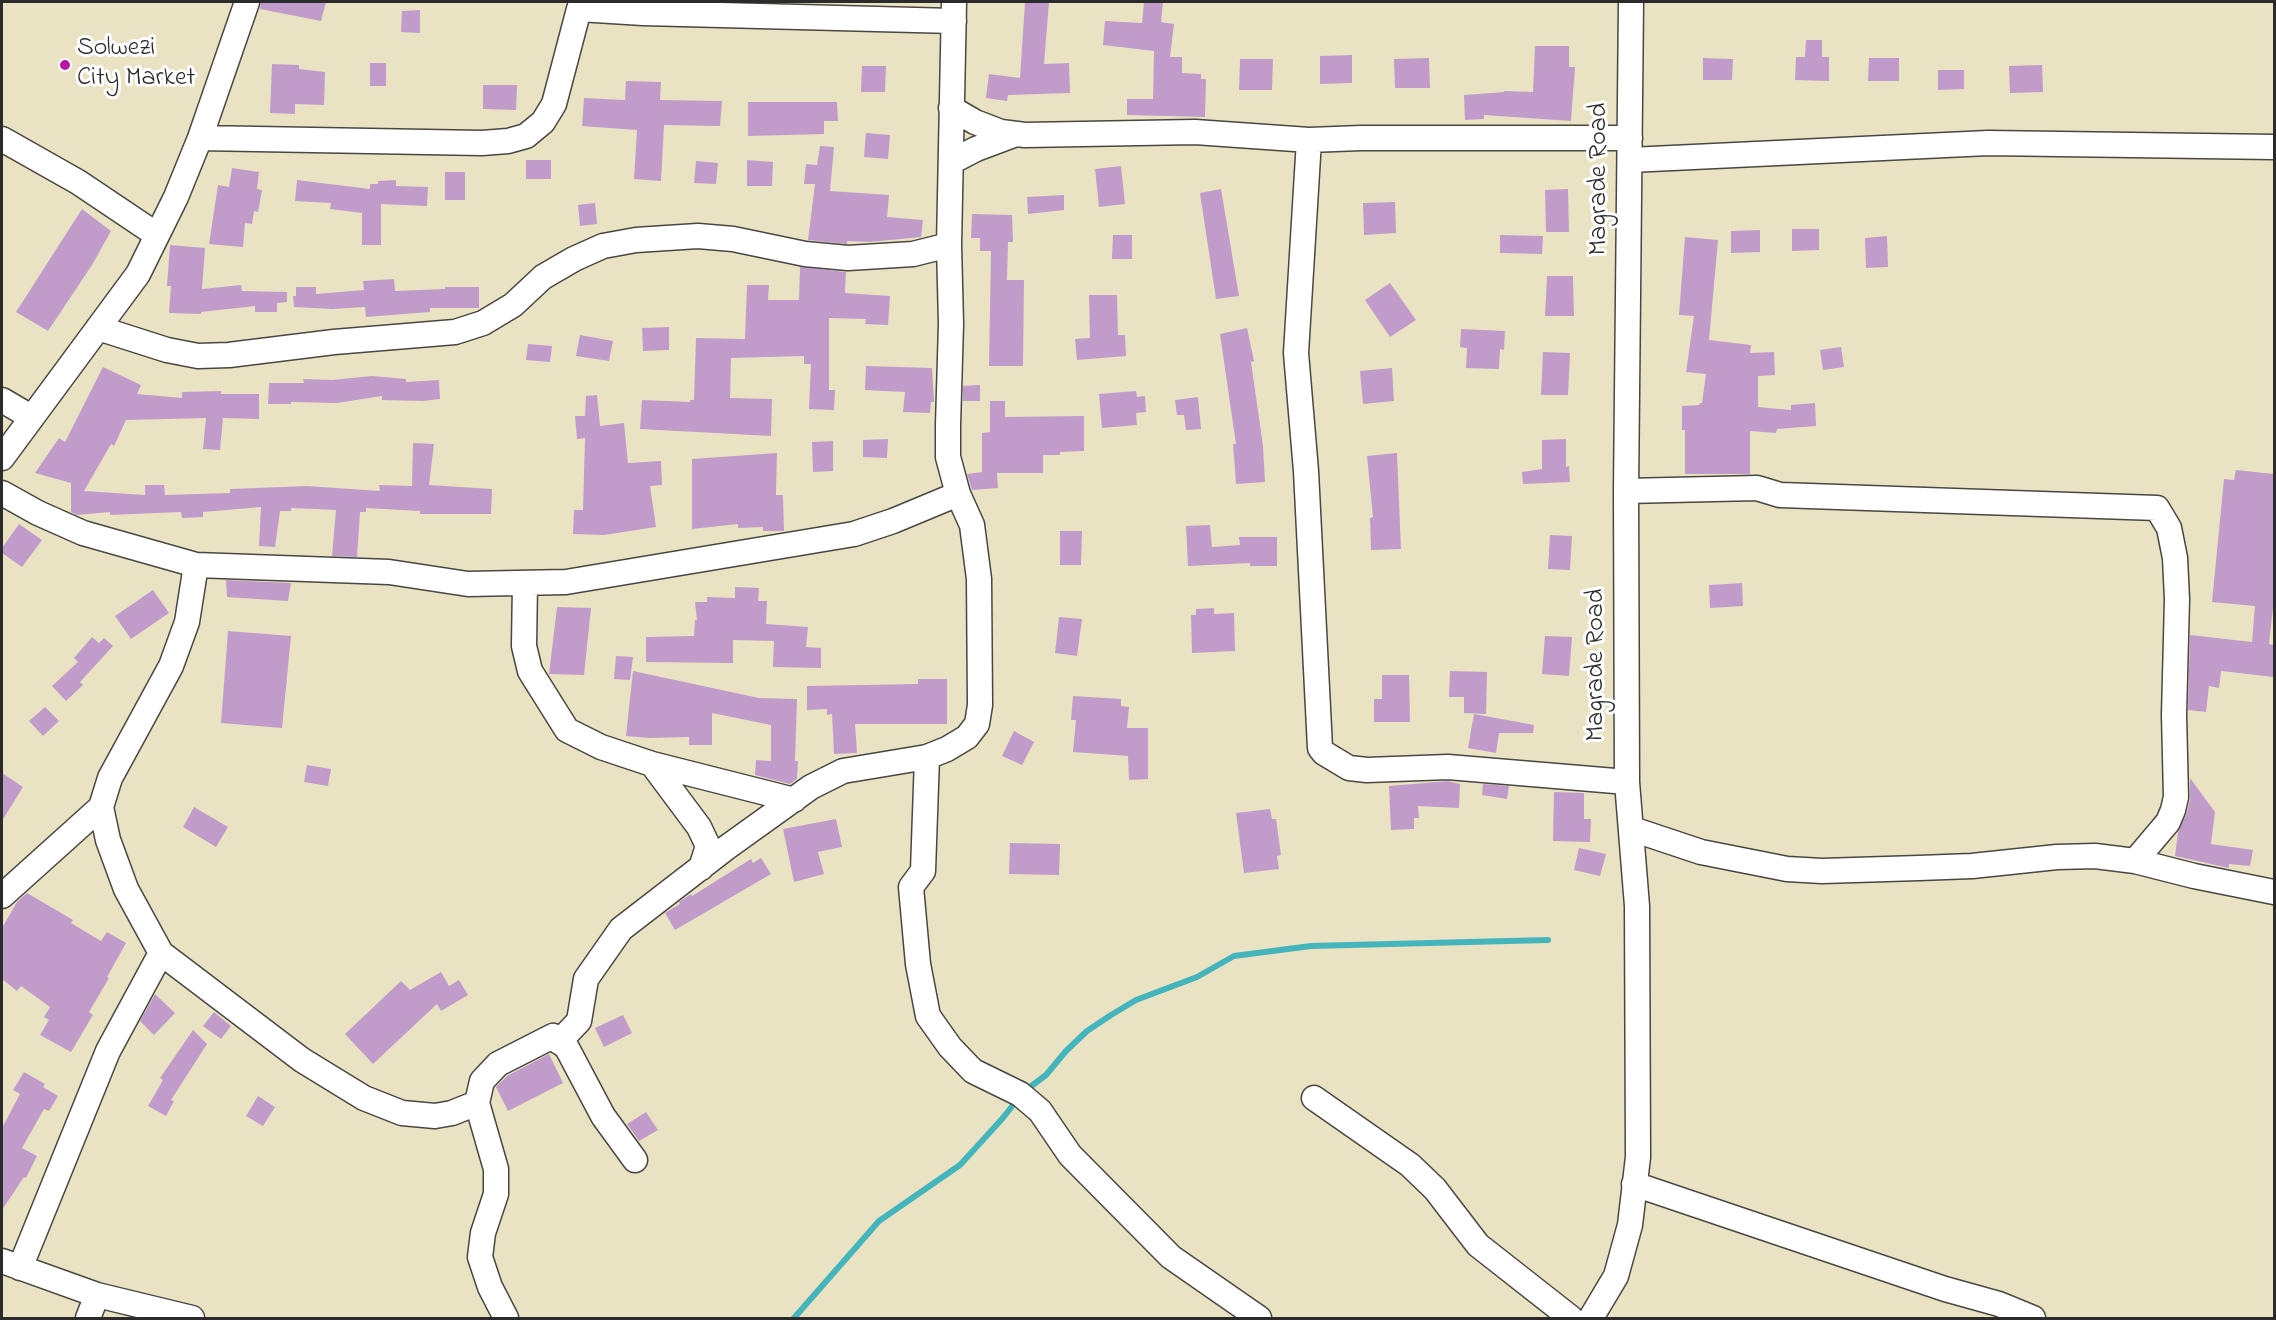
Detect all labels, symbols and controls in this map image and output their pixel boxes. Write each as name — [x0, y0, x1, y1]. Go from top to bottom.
place label: Solwezi City Market — [77, 34, 195, 96]
marker: Solwezi City Market — [58, 58, 72, 72]
street label: Magrade Road — [1585, 103, 1617, 255]
street label: Magrade Road — [1582, 589, 1614, 741]

